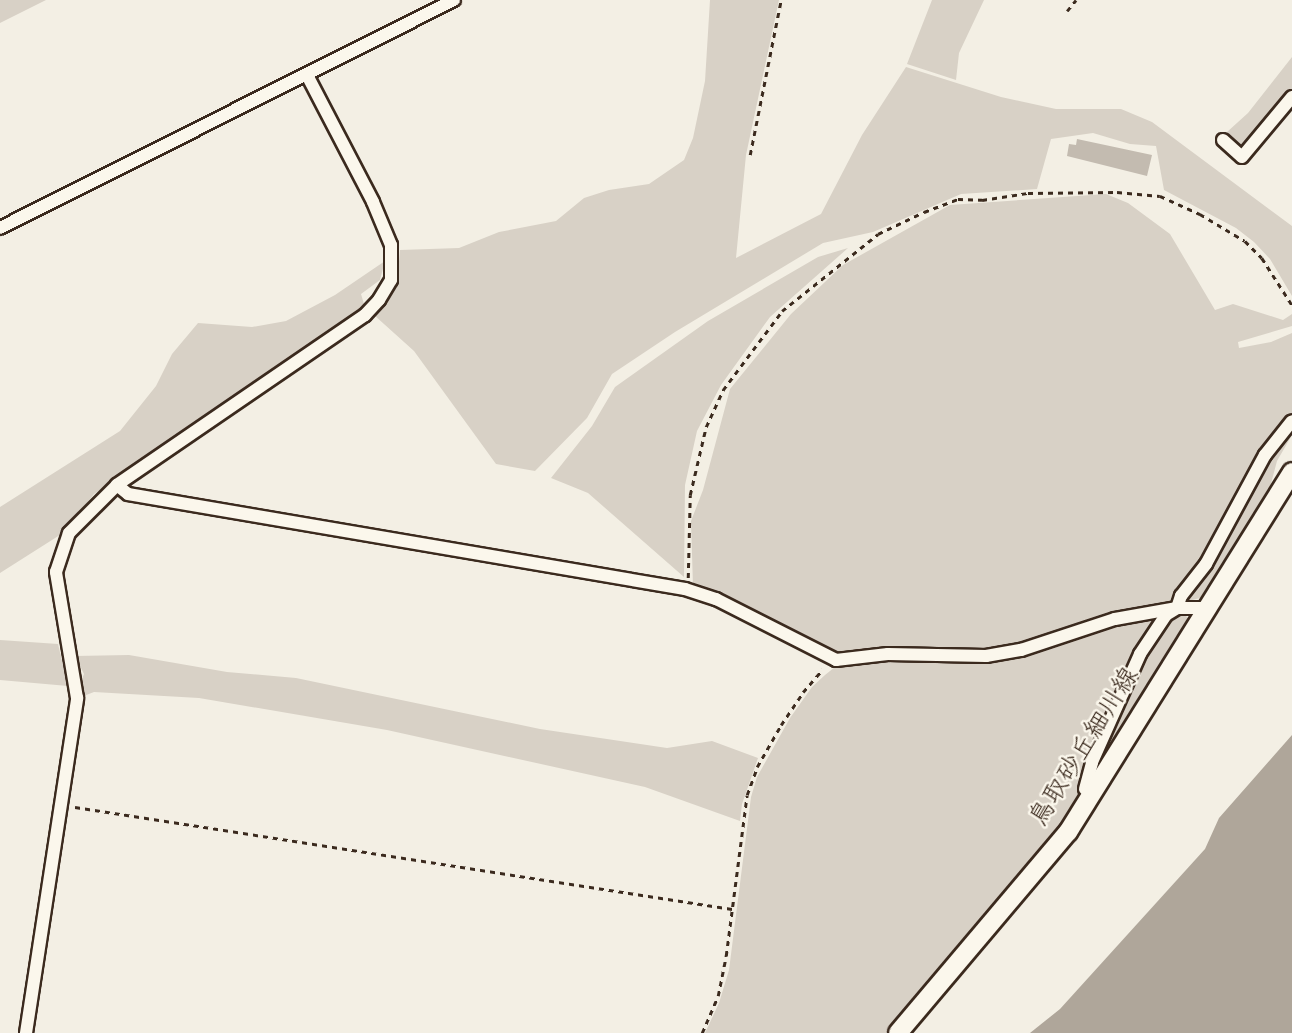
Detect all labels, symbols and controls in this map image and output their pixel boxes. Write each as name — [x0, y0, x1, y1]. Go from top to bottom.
street label: 鳥取砂丘細川線 — [1025, 663, 1147, 833]

